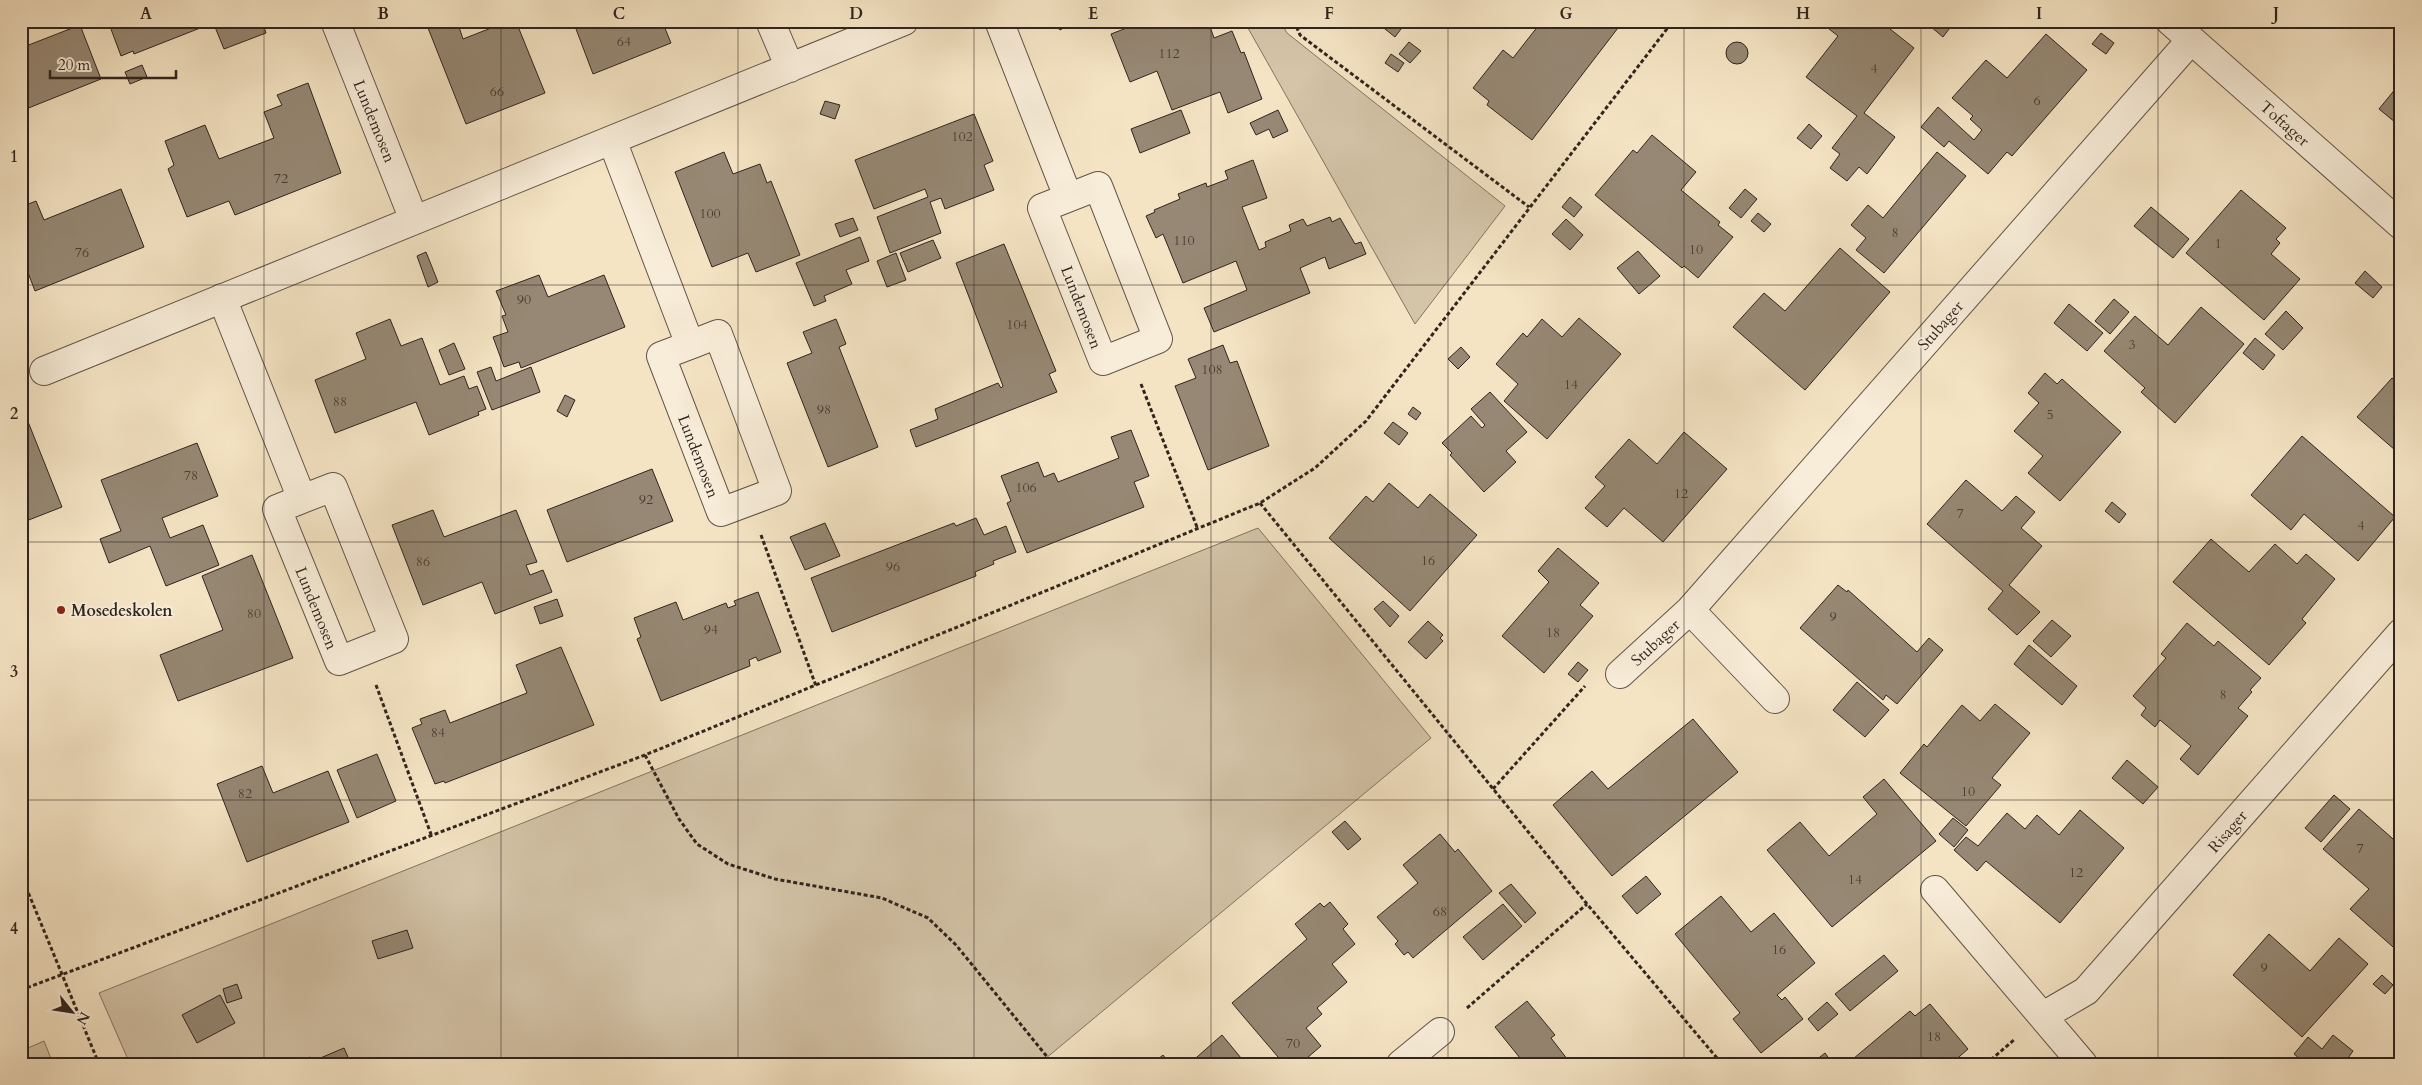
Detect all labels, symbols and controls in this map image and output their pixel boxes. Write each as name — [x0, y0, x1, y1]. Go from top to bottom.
text: A — [140, 3, 152, 25]
text: B — [377, 3, 389, 25]
text: C — [613, 3, 625, 25]
text: D — [849, 3, 863, 25]
text: E — [1088, 3, 1098, 25]
text: F — [1324, 3, 1334, 25]
text: G — [1559, 3, 1573, 25]
text: H — [1796, 3, 1810, 25]
text: I — [2036, 3, 2042, 25]
text: J — [2271, 3, 2279, 25]
house number: 64 — [617, 32, 631, 51]
house number: 112 — [1158, 44, 1180, 63]
scale bar — [50, 48, 176, 80]
text: 20 m — [58, 55, 90, 75]
house number: 4 — [1870, 59, 1878, 78]
street label: Lundemosen — [348, 77, 401, 166]
house number: 66 — [490, 82, 504, 101]
house number: 6 — [2033, 91, 2041, 110]
street label: Toftager — [2255, 96, 2314, 152]
house number: 102 — [951, 127, 973, 146]
text: 1 — [10, 146, 18, 168]
house number: 72 — [274, 169, 288, 188]
house number: 100 — [699, 204, 721, 223]
house number: 8 — [1891, 223, 1899, 242]
house number: 110 — [1173, 231, 1195, 250]
house number: 1 — [2214, 234, 2222, 253]
house number: 10 — [1689, 240, 1703, 259]
house number: 76 — [75, 243, 89, 262]
street label: Lundemosen — [1055, 263, 1107, 352]
house number: 90 — [517, 290, 531, 309]
street label: Stubager — [1913, 296, 1969, 355]
house number: 104 — [1006, 315, 1028, 334]
house number: 3 — [2128, 335, 2136, 354]
house number: 108 — [1201, 360, 1223, 379]
house number: 14 — [1564, 375, 1578, 394]
house number: 88 — [333, 392, 347, 411]
house number: 98 — [817, 400, 831, 419]
text: 2 — [10, 403, 18, 425]
house number: 5 — [2046, 405, 2054, 424]
street label: Lundemosen — [672, 412, 724, 501]
house number: 78 — [184, 466, 198, 485]
house number: 106 — [1015, 478, 1037, 497]
house number: 12 — [1674, 484, 1688, 503]
house number: 92 — [639, 490, 653, 509]
house number: 7 — [1956, 504, 1964, 523]
house number: 4 — [2357, 516, 2365, 535]
house number: 16 — [1421, 551, 1435, 570]
house number: 86 — [416, 552, 430, 571]
house number: 96 — [886, 557, 900, 576]
street label: Lundemosen — [290, 564, 343, 653]
place label: Mosedeskolen — [71, 600, 173, 622]
marker: Mosedeskolen — [55, 604, 67, 616]
house number: 80 — [247, 604, 261, 623]
house number: 9 — [1829, 607, 1837, 626]
street label: Stubager — [1626, 614, 1685, 671]
house number: 94 — [704, 620, 718, 639]
house number: 18 — [1546, 623, 1560, 642]
text: 3 — [10, 661, 18, 683]
house number: 8 — [2219, 685, 2227, 704]
house number: 84 — [431, 723, 445, 742]
house number: 10 — [1961, 782, 1975, 801]
house number: 82 — [238, 784, 252, 803]
street label: Risager — [2203, 805, 2253, 858]
house number: 7 — [2356, 839, 2364, 858]
house number: 12 — [2069, 863, 2083, 882]
house number: 14 — [1848, 870, 1862, 889]
house number: 68 — [1433, 902, 1447, 921]
text: 4 — [10, 918, 18, 940]
house number: 16 — [1772, 940, 1786, 959]
house number: 9 — [2260, 958, 2268, 977]
north arrow — [48, 988, 98, 1038]
text: N — [72, 1008, 94, 1028]
house number: 18 — [1927, 1027, 1941, 1046]
house number: 70 — [1286, 1034, 1300, 1053]

